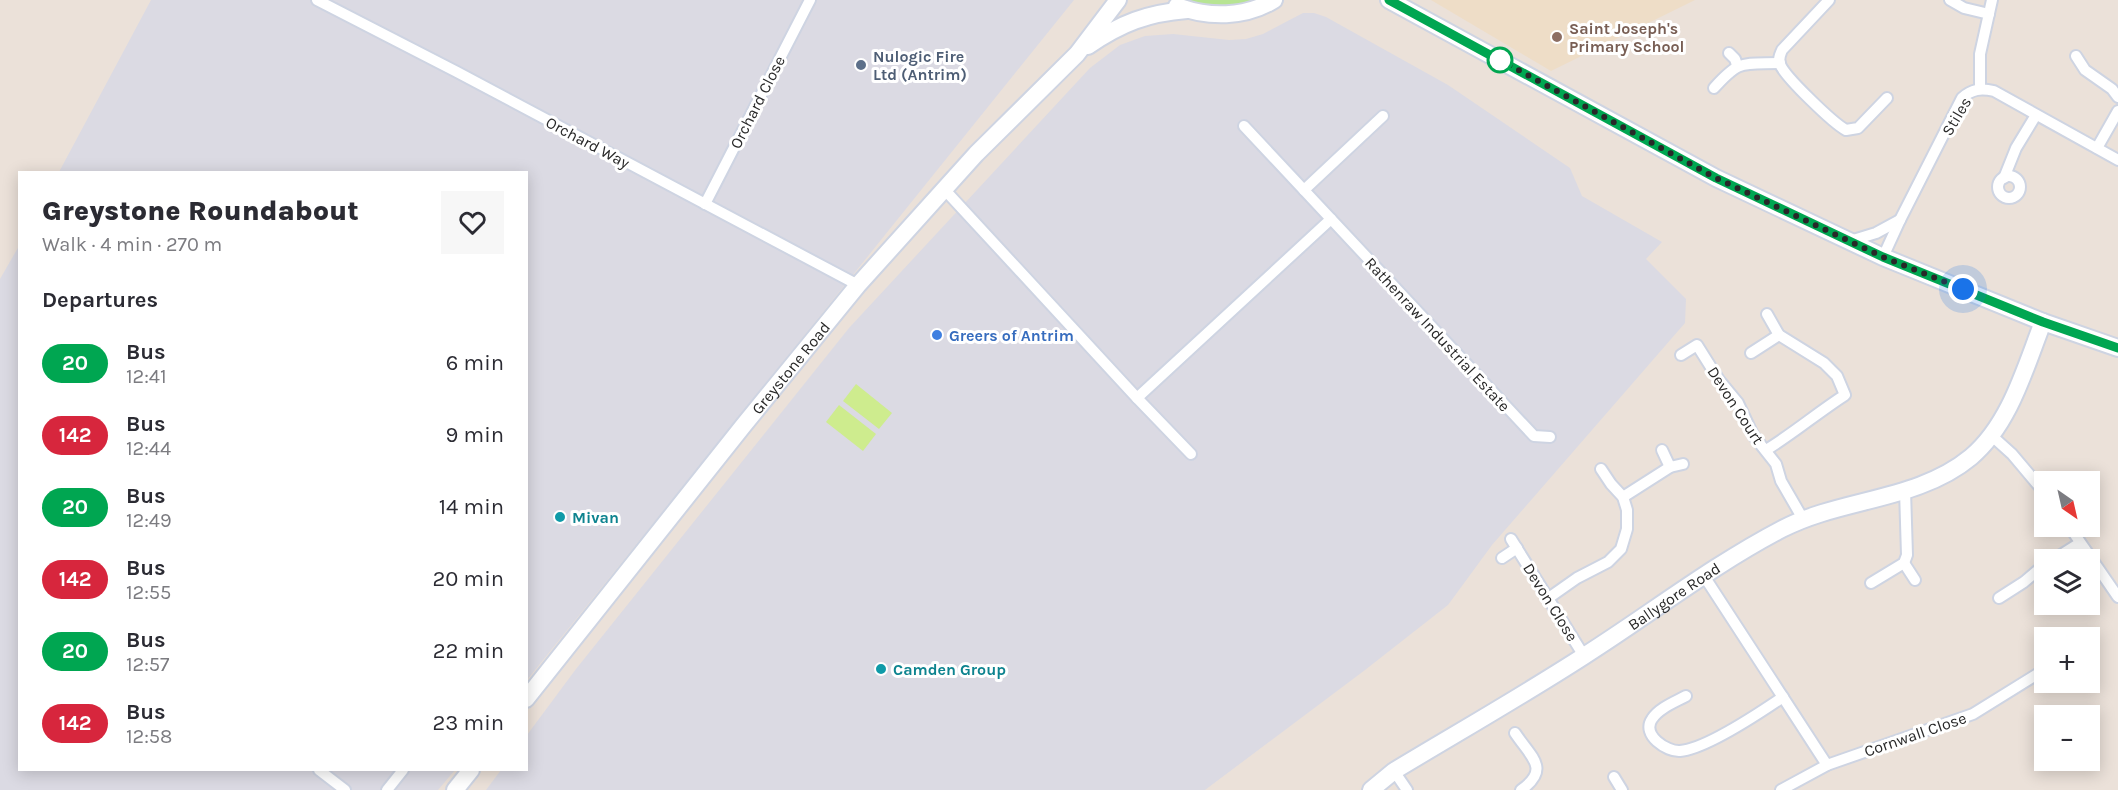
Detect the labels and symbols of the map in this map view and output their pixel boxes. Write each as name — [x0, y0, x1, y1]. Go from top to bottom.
place label: Saint Joseph's Primary School — [1569, 19, 1684, 56]
marker: Saint Joseph's Primary School — [1550, 30, 1564, 44]
place label: Nulogic Fire Ltd (Antrim) — [873, 47, 967, 84]
unlabelled marker — [1487, 47, 1513, 73]
street label: Orchard Close — [726, 53, 789, 152]
marker: Nulogic Fire Ltd (Antrim) — [854, 58, 868, 72]
street label: Stiles — [1938, 94, 1975, 139]
street label: Orchard Way — [543, 112, 633, 173]
street label: Rathenraw Industrial Estate — [1361, 253, 1514, 415]
your location — [1948, 274, 1978, 304]
street label: Greystone Road — [748, 318, 834, 418]
place label: Greers of Antrim — [949, 326, 1074, 345]
marker: Greers of Antrim — [930, 328, 944, 342]
street label: Devon Court — [1703, 363, 1768, 448]
north arrow — [2034, 471, 2100, 537]
place label: Mivan — [572, 508, 619, 527]
marker: Mivan — [553, 510, 567, 524]
street label: Ballygore Road — [1624, 559, 1724, 634]
street label: Devon Close — [1519, 560, 1582, 645]
place label: Camden Group — [893, 660, 1006, 679]
marker: Camden Group — [874, 662, 888, 676]
street label: Cornwall Close — [1862, 708, 1969, 761]

